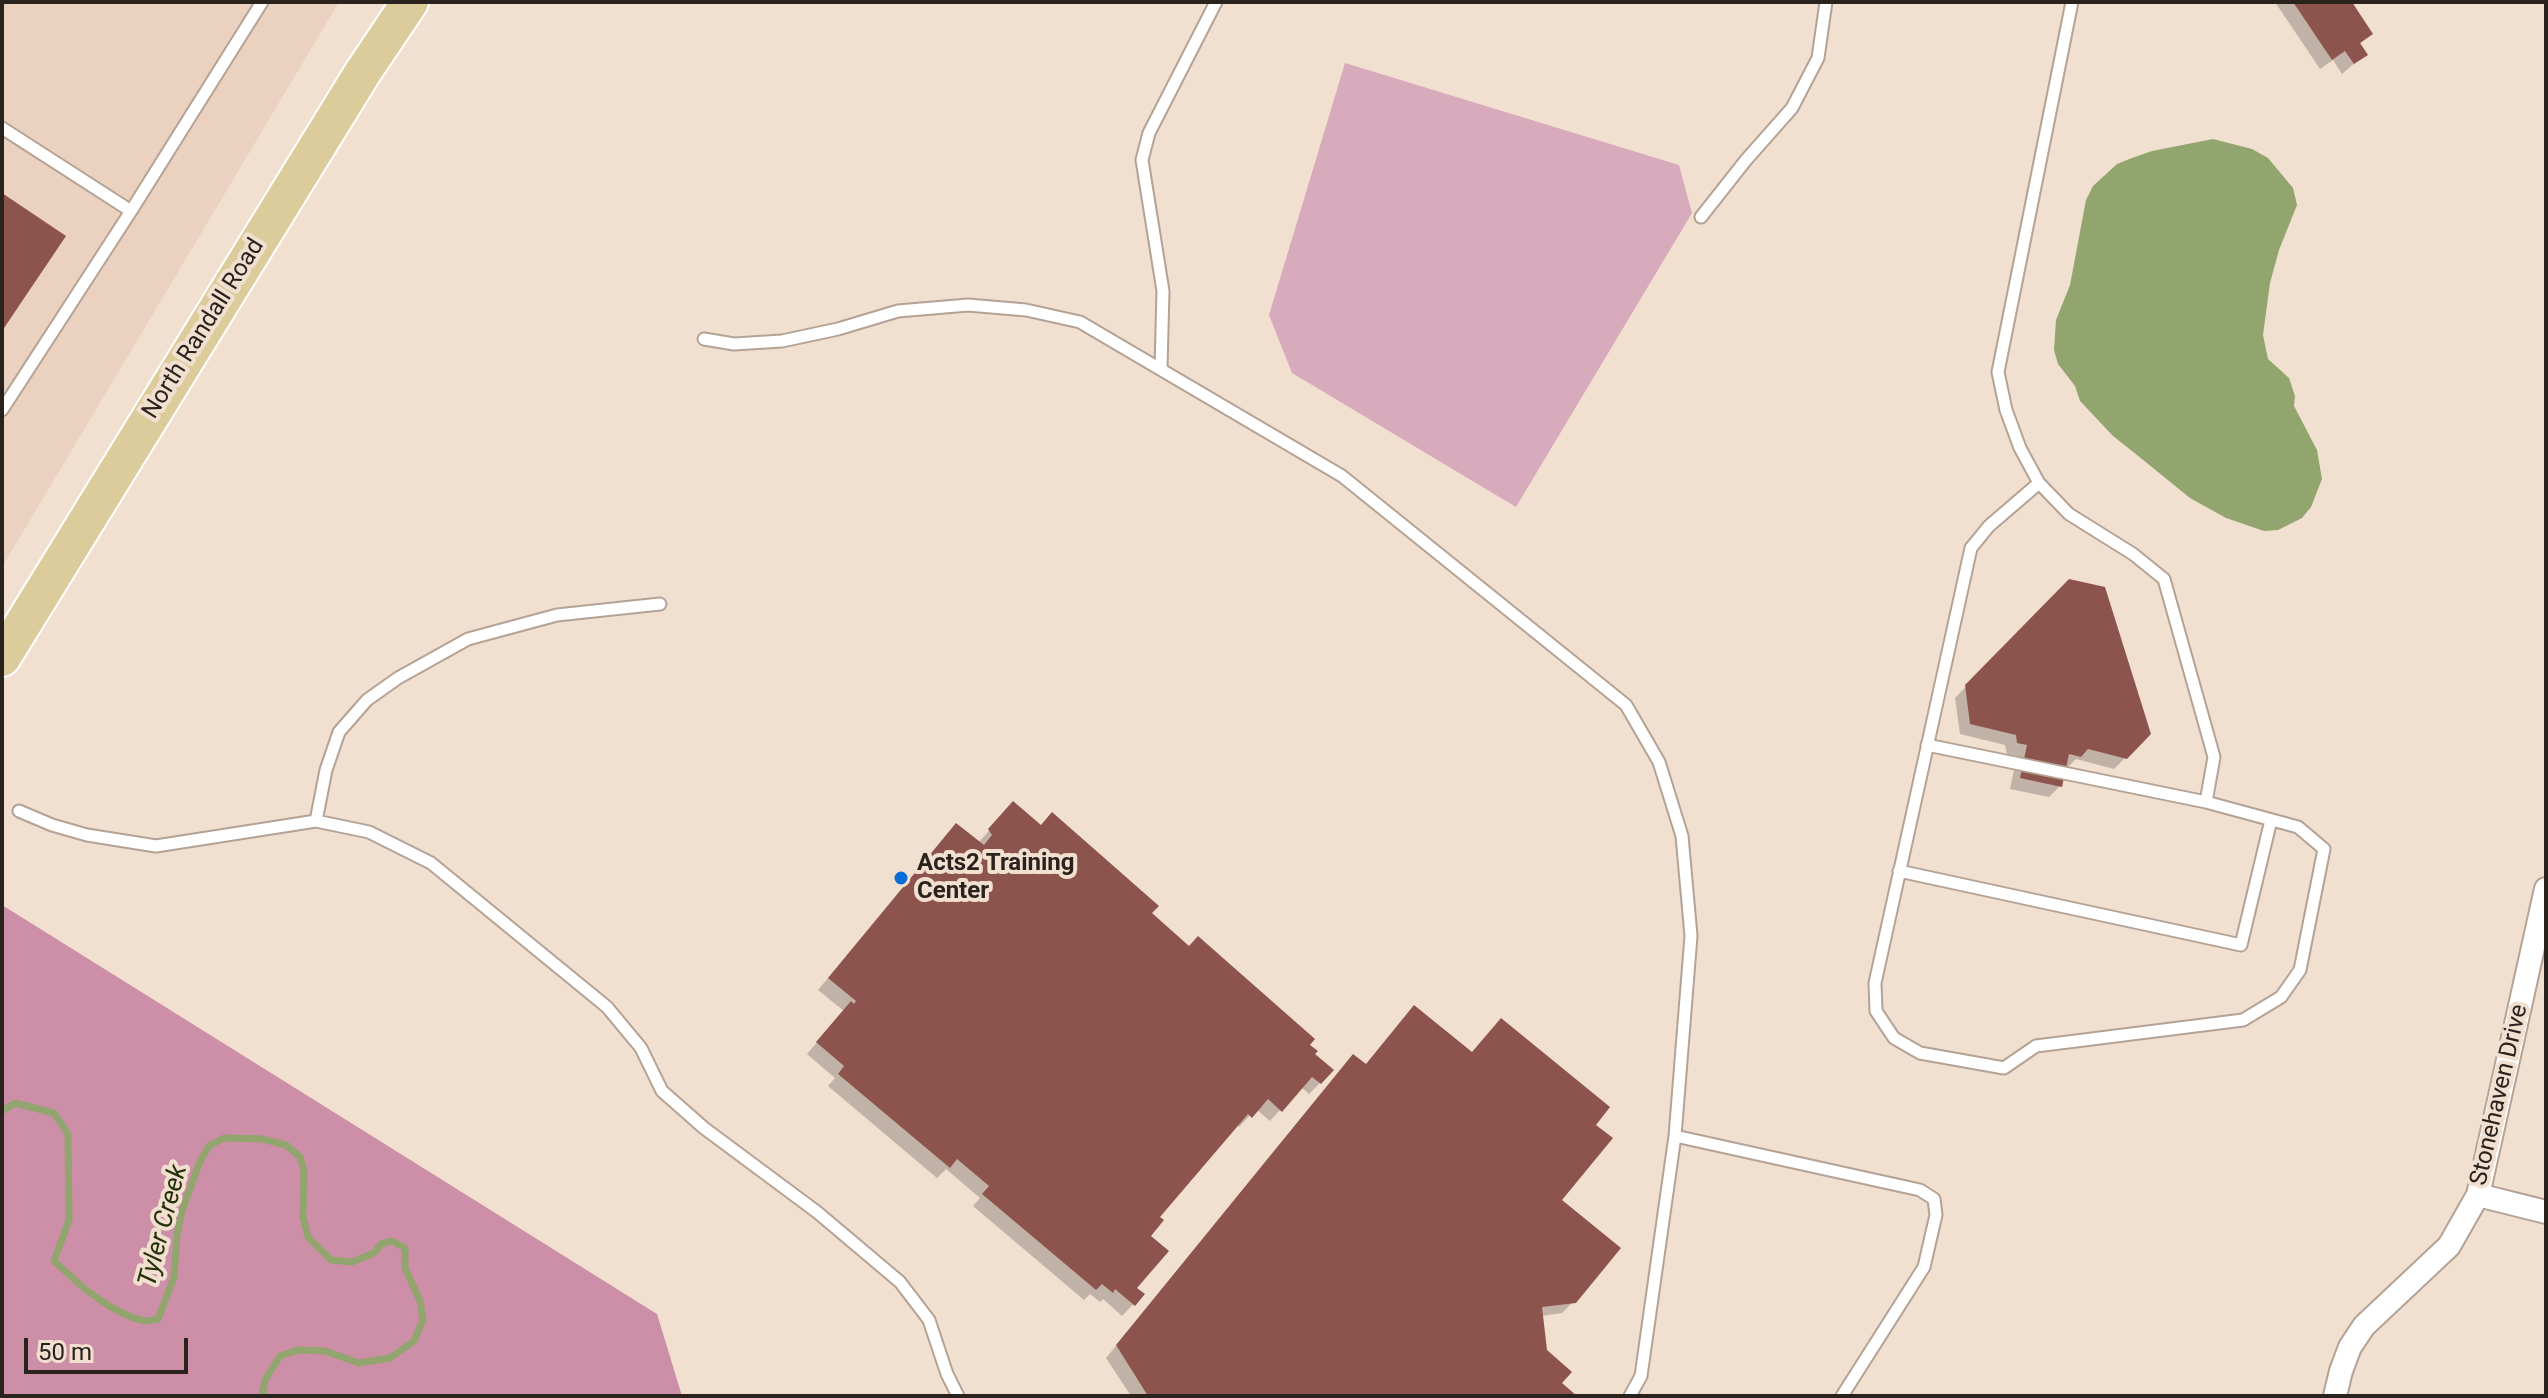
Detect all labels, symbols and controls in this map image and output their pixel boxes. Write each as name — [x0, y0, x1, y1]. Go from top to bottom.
street label: North Randall Road — [137, 234, 271, 424]
place label: Acts2 Training Center — [917, 850, 1074, 906]
marker: Acts2 Training Center — [892, 869, 910, 887]
street label: Stonehaven Drive — [2465, 1002, 2535, 1188]
water label: Tyler Creek — [133, 1162, 195, 1290]
scale bar — [28, 1322, 192, 1372]
text: 50 m — [38, 1338, 92, 1366]

